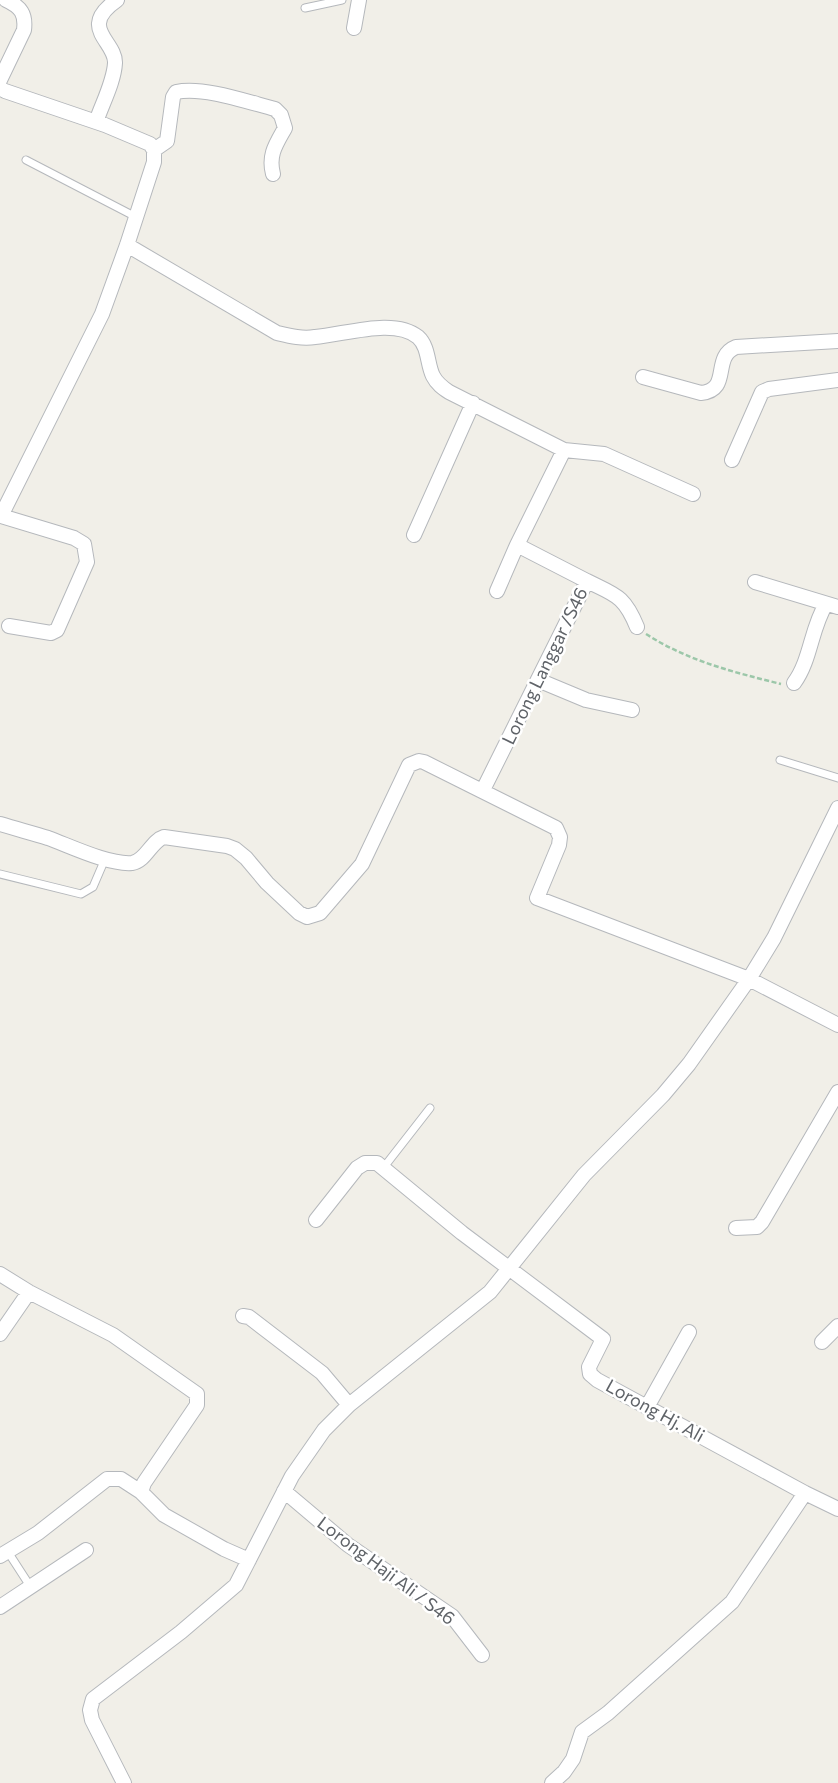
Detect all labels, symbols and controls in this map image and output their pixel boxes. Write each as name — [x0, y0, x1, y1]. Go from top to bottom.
street label: Lorong Langgar /S46 — [497, 583, 592, 748]
street label: Lorong Hj. Ali — [602, 1374, 709, 1446]
street label: Lorong Haji Ali / S46 — [313, 1511, 460, 1629]

